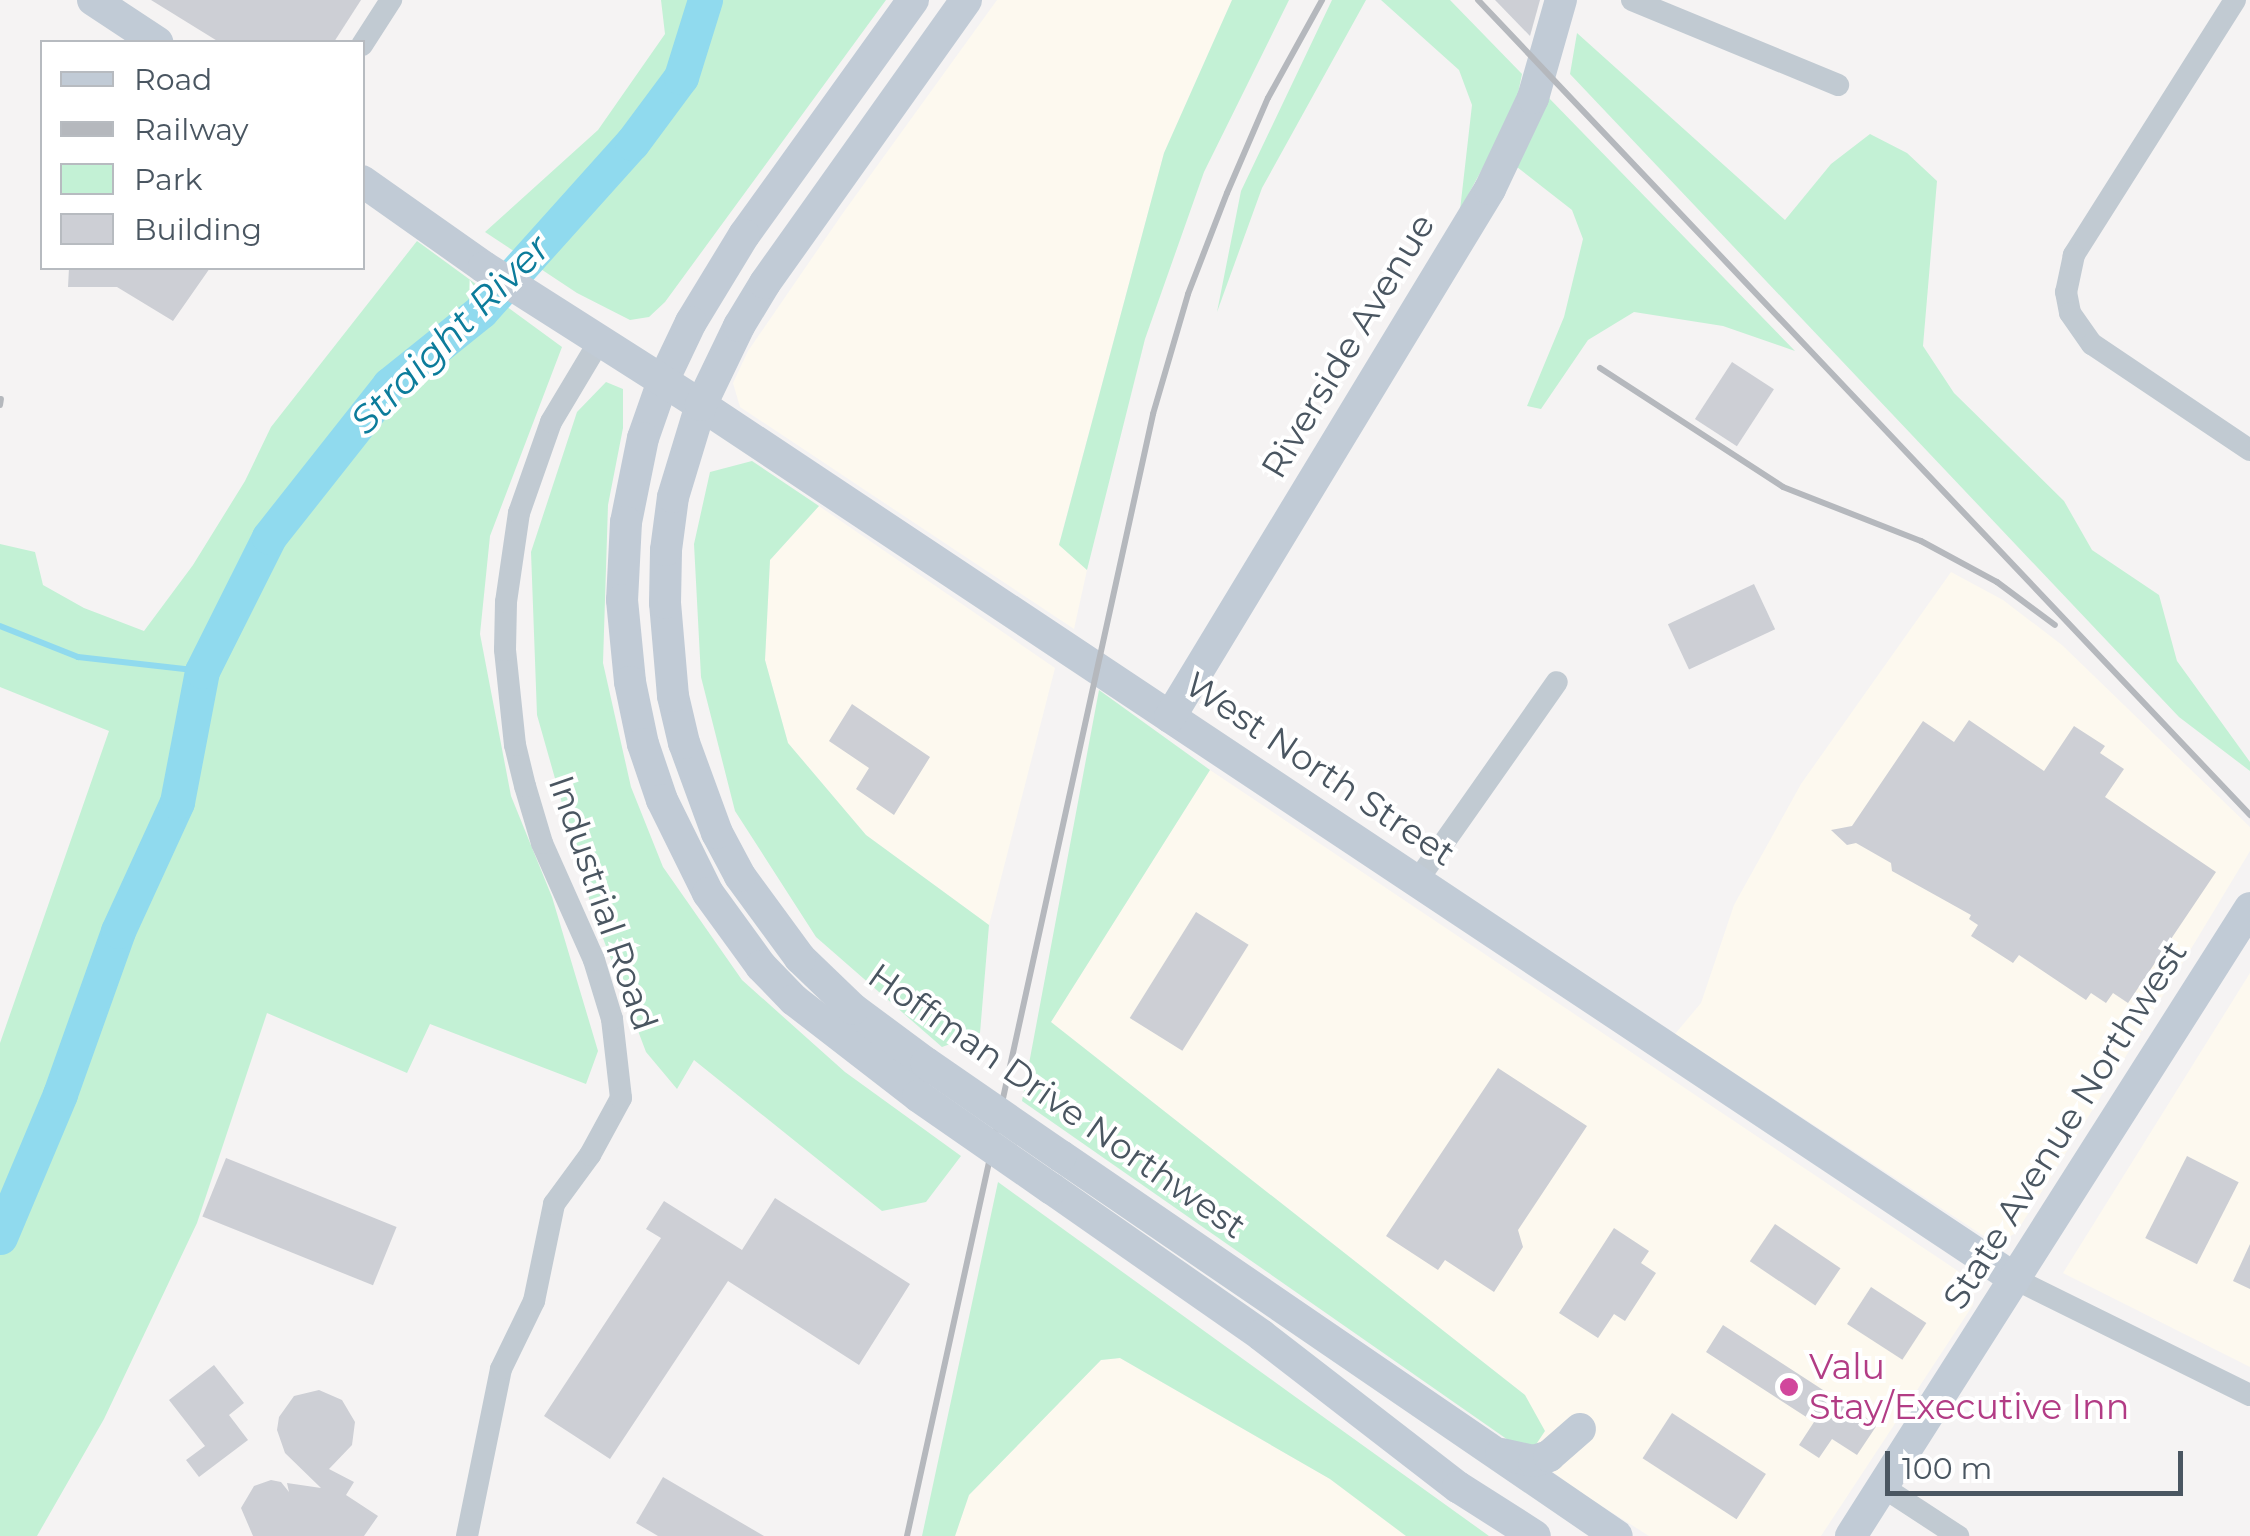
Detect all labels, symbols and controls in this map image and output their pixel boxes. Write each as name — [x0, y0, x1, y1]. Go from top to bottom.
legend — [40, 40, 365, 270]
text: Road — [134, 61, 212, 98]
text: Railway — [134, 111, 249, 148]
text: Park — [134, 161, 203, 198]
street label: Riverside Avenue — [1253, 206, 1443, 486]
text: Building — [134, 211, 262, 248]
water label: Straight River — [341, 225, 559, 443]
street label: West North Street — [1177, 663, 1463, 875]
street label: Industrial Road — [540, 770, 666, 1036]
street label: State Avenue Northwest — [1934, 933, 2196, 1317]
street label: Hoffman Drive Northwest — [860, 955, 1254, 1247]
place label: Valu Stay/Executive Inn — [1809, 1346, 2129, 1428]
marker: Valu Stay/Executive Inn — [1778, 1376, 1800, 1398]
scale bar — [1890, 1431, 2188, 1493]
text: 100 m — [1902, 1450, 1992, 1487]

